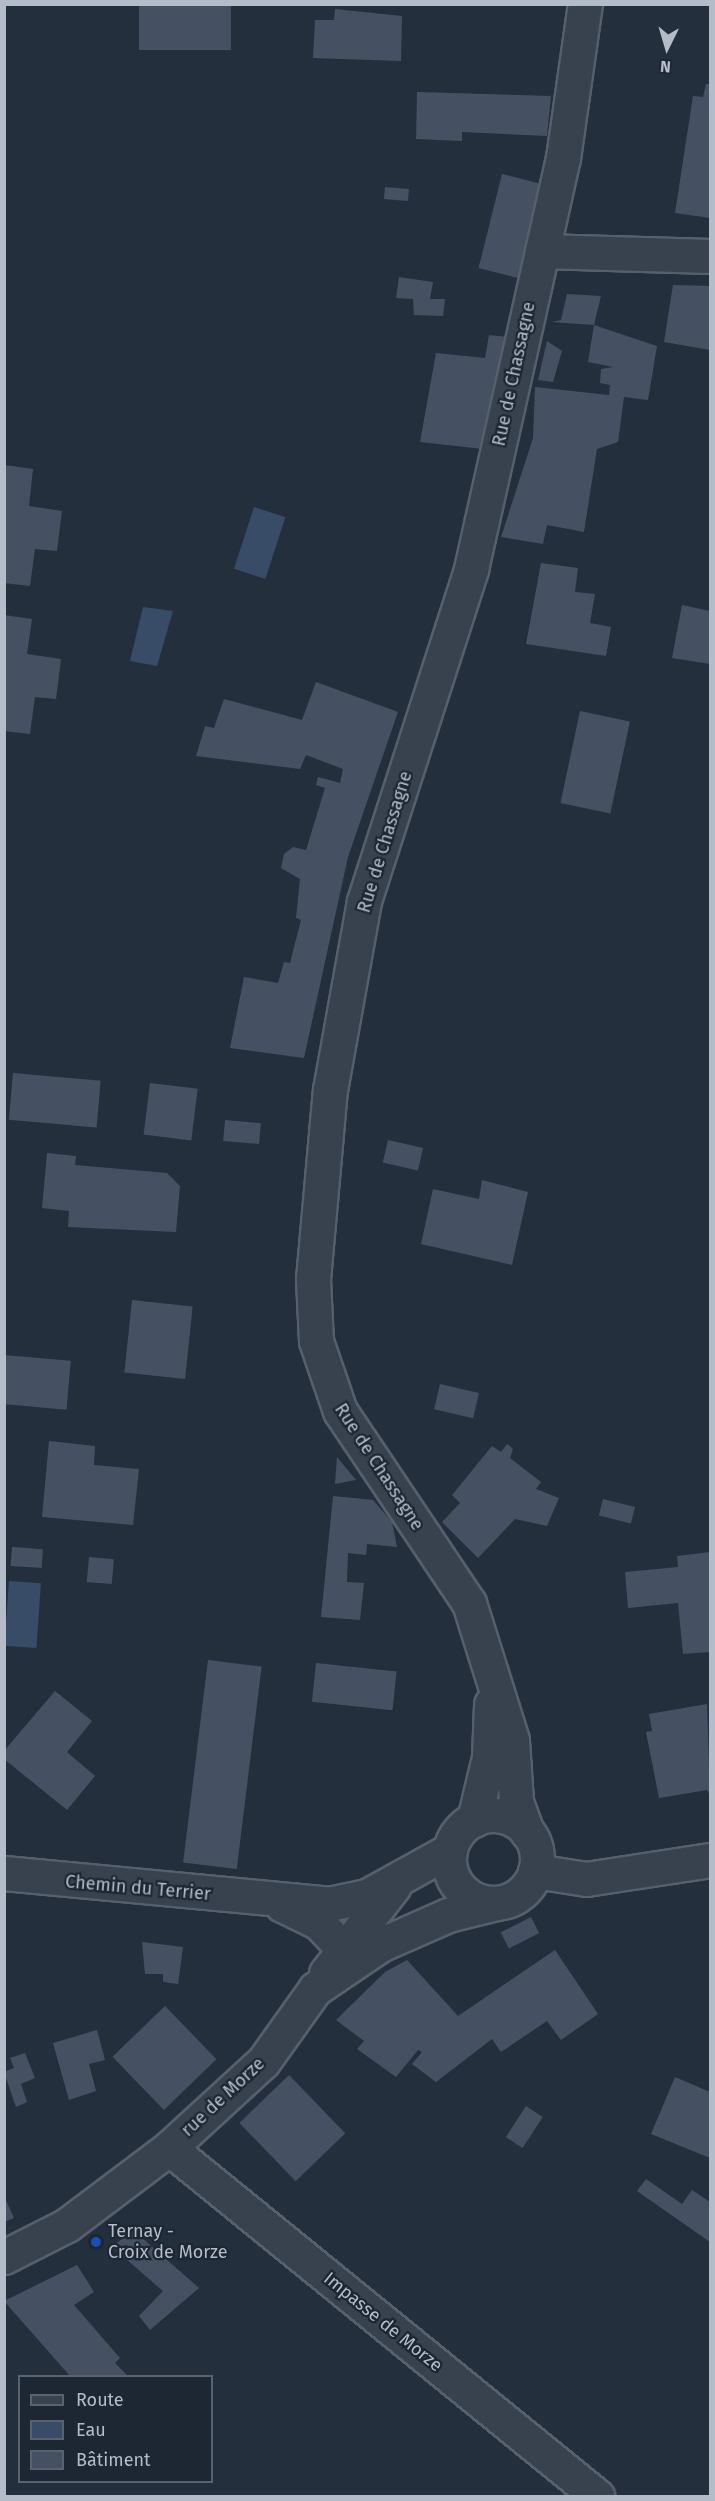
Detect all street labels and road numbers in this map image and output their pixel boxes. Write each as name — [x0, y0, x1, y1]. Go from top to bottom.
street label: Rue de Chassagne — [488, 300, 540, 448]
street label: Rue de Chassagne — [353, 768, 417, 916]
street label: Rue de Chassagne — [330, 1399, 428, 1535]
street label: Chemin du Terrier — [64, 1871, 212, 1905]
street label: rue de Morze — [177, 2053, 269, 2141]
street label: Impasse de Morze — [319, 2268, 447, 2376]

